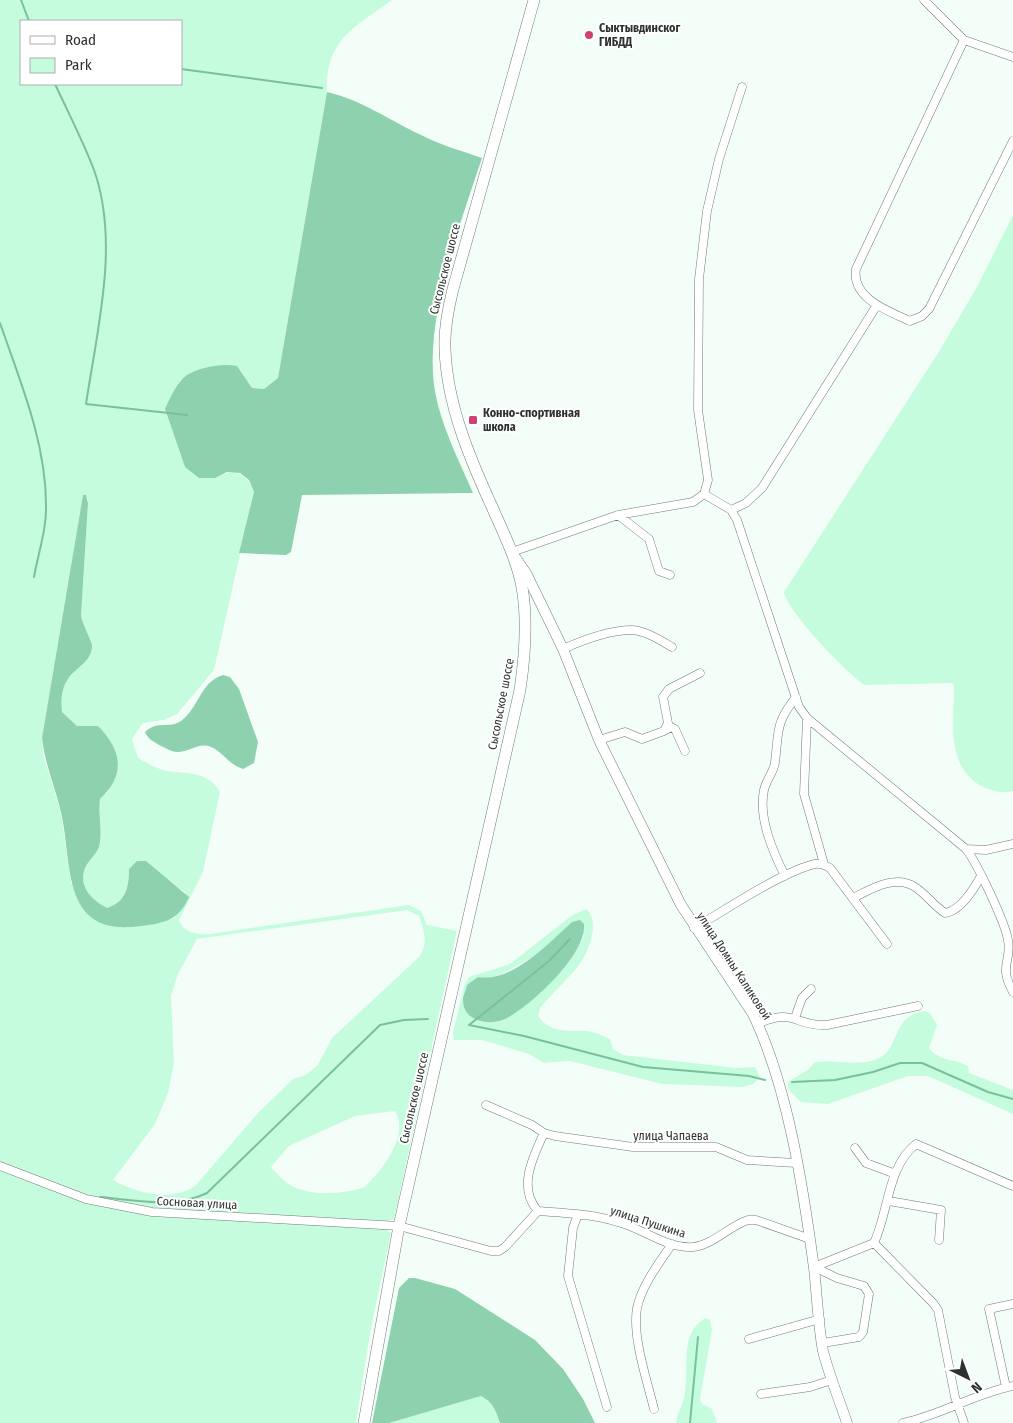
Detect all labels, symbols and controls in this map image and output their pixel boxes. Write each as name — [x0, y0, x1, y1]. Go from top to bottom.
legend — [20, 20, 182, 85]
place label: Сыктывдинског ГИБДД — [599, 21, 680, 49]
marker: Сыктывдинског ГИБДД — [583, 29, 595, 41]
text: Road — [65, 31, 96, 49]
text: Park — [65, 56, 92, 74]
street label: Сысольское шоссе — [427, 222, 463, 316]
place label: Конно-спортивная школа — [483, 406, 580, 434]
marker: Конно-спортивная школа — [467, 414, 479, 426]
street label: Сысольское шоссе — [485, 657, 517, 751]
street label: улица Домны Каликовой — [694, 909, 774, 1023]
street label: Сысольское шоссе — [397, 1051, 431, 1145]
street label: улица Чапаева — [633, 1129, 709, 1143]
street label: Сосновая улица — [156, 1194, 238, 1212]
street label: улица Пушкина — [609, 1203, 688, 1241]
north arrow — [943, 1353, 993, 1403]
text: N — [968, 1378, 985, 1396]

